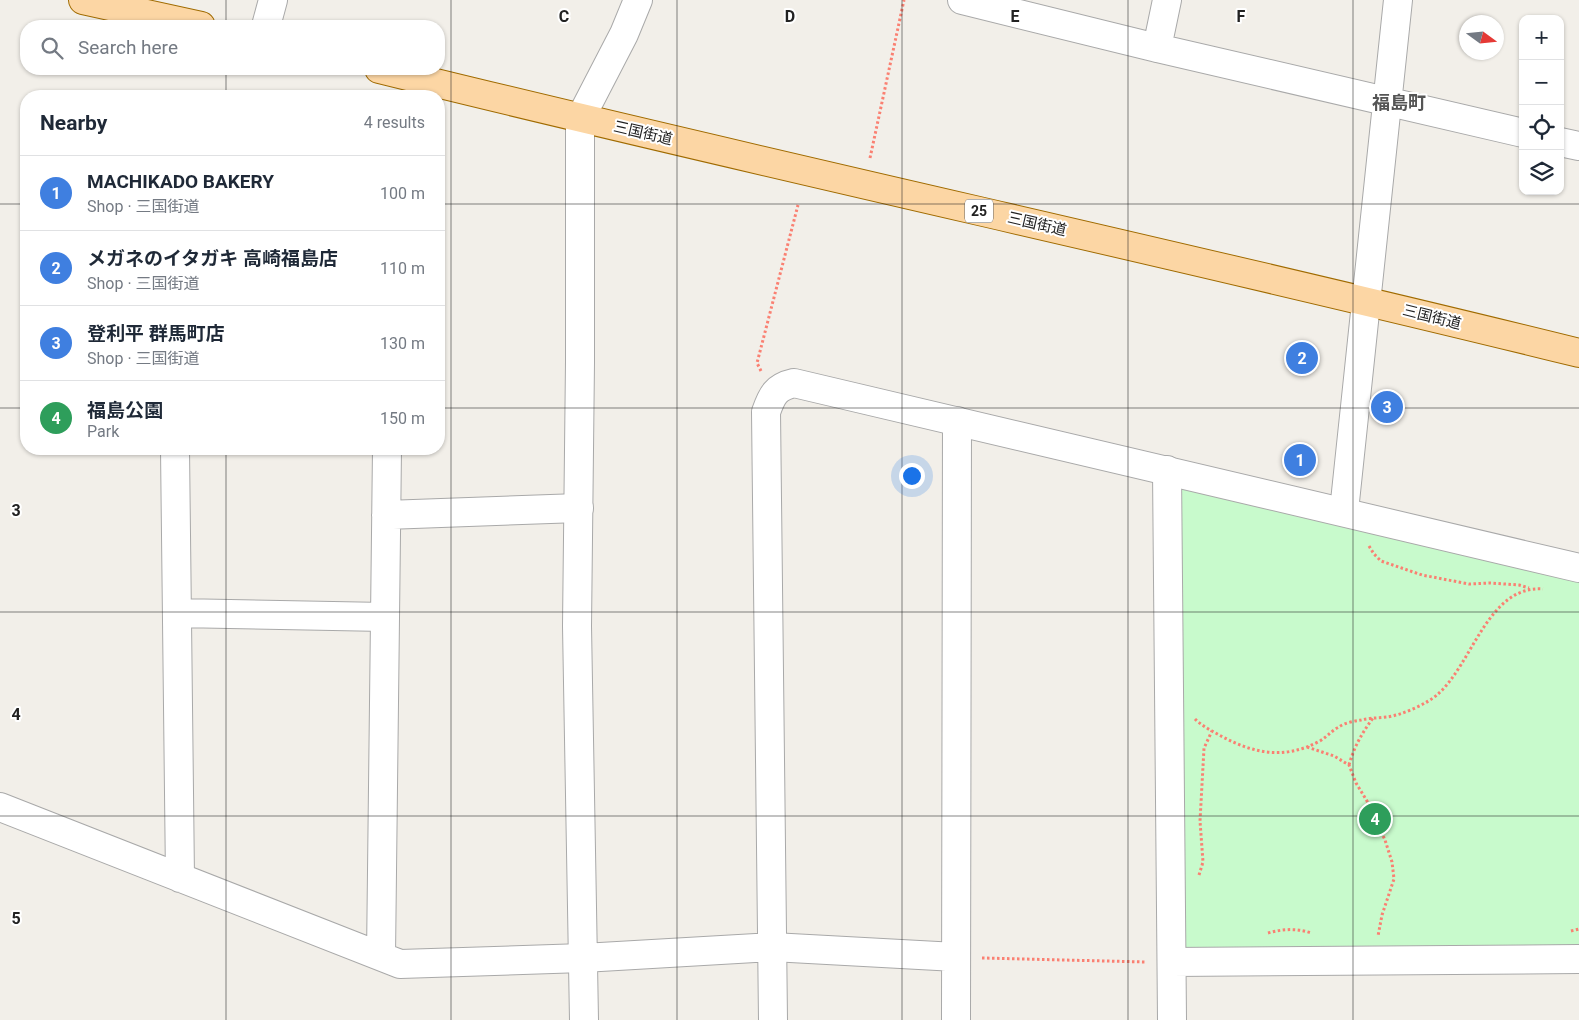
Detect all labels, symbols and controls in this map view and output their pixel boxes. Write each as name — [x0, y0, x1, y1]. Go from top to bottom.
text: C — [559, 7, 569, 26]
text: D — [785, 7, 795, 26]
text: E — [1011, 7, 1020, 26]
text: F — [1237, 7, 1246, 26]
north arrow — [1459, 15, 1504, 60]
map controls — [1519, 15, 1564, 195]
button: + — [1519, 15, 1564, 60]
search box — [20, 20, 445, 75]
icon: search — [38, 34, 66, 62]
text: Search here — [78, 36, 178, 59]
button: − — [1519, 60, 1564, 105]
district label: 福島町 — [1372, 92, 1426, 113]
button: locate — [1519, 105, 1564, 150]
text: Nearby — [40, 111, 107, 135]
text: 4 results — [364, 113, 425, 132]
street label: 三国街道 — [612, 117, 674, 149]
button: layers — [1519, 150, 1564, 195]
text: MACHIKADO BAKERY — [87, 170, 274, 193]
text: 1 — [51, 184, 61, 203]
text: 100 m — [380, 184, 425, 203]
text: Shop · 三国街道 — [87, 197, 200, 216]
road number: 25 — [965, 200, 993, 222]
street label: 三国街道 — [1006, 208, 1068, 240]
text: メガネのイタガキ 高崎福島店 — [87, 247, 338, 270]
text: 2 — [51, 259, 61, 278]
text: 110 m — [380, 259, 425, 278]
text: Shop · 三国街道 — [87, 274, 200, 293]
street label: 三国街道 — [1401, 301, 1463, 333]
text: 登利平 群馬町店 — [87, 322, 225, 345]
text: 3 — [51, 334, 61, 353]
text: 130 m — [380, 334, 425, 353]
pin: 2 — [1286, 339, 1318, 377]
text: Shop · 三国街道 — [87, 349, 200, 368]
pin: 3 — [1371, 388, 1403, 426]
text: 福島公園 — [87, 399, 163, 422]
text: 4 — [51, 409, 61, 428]
text: 150 m — [380, 409, 425, 428]
text: Park — [87, 422, 119, 441]
pin: 1 — [1284, 441, 1316, 479]
your location — [899, 463, 925, 489]
text: 3 — [11, 501, 21, 520]
text: 4 — [11, 705, 21, 724]
pin: 4 — [1359, 800, 1391, 838]
text: 5 — [11, 909, 21, 928]

